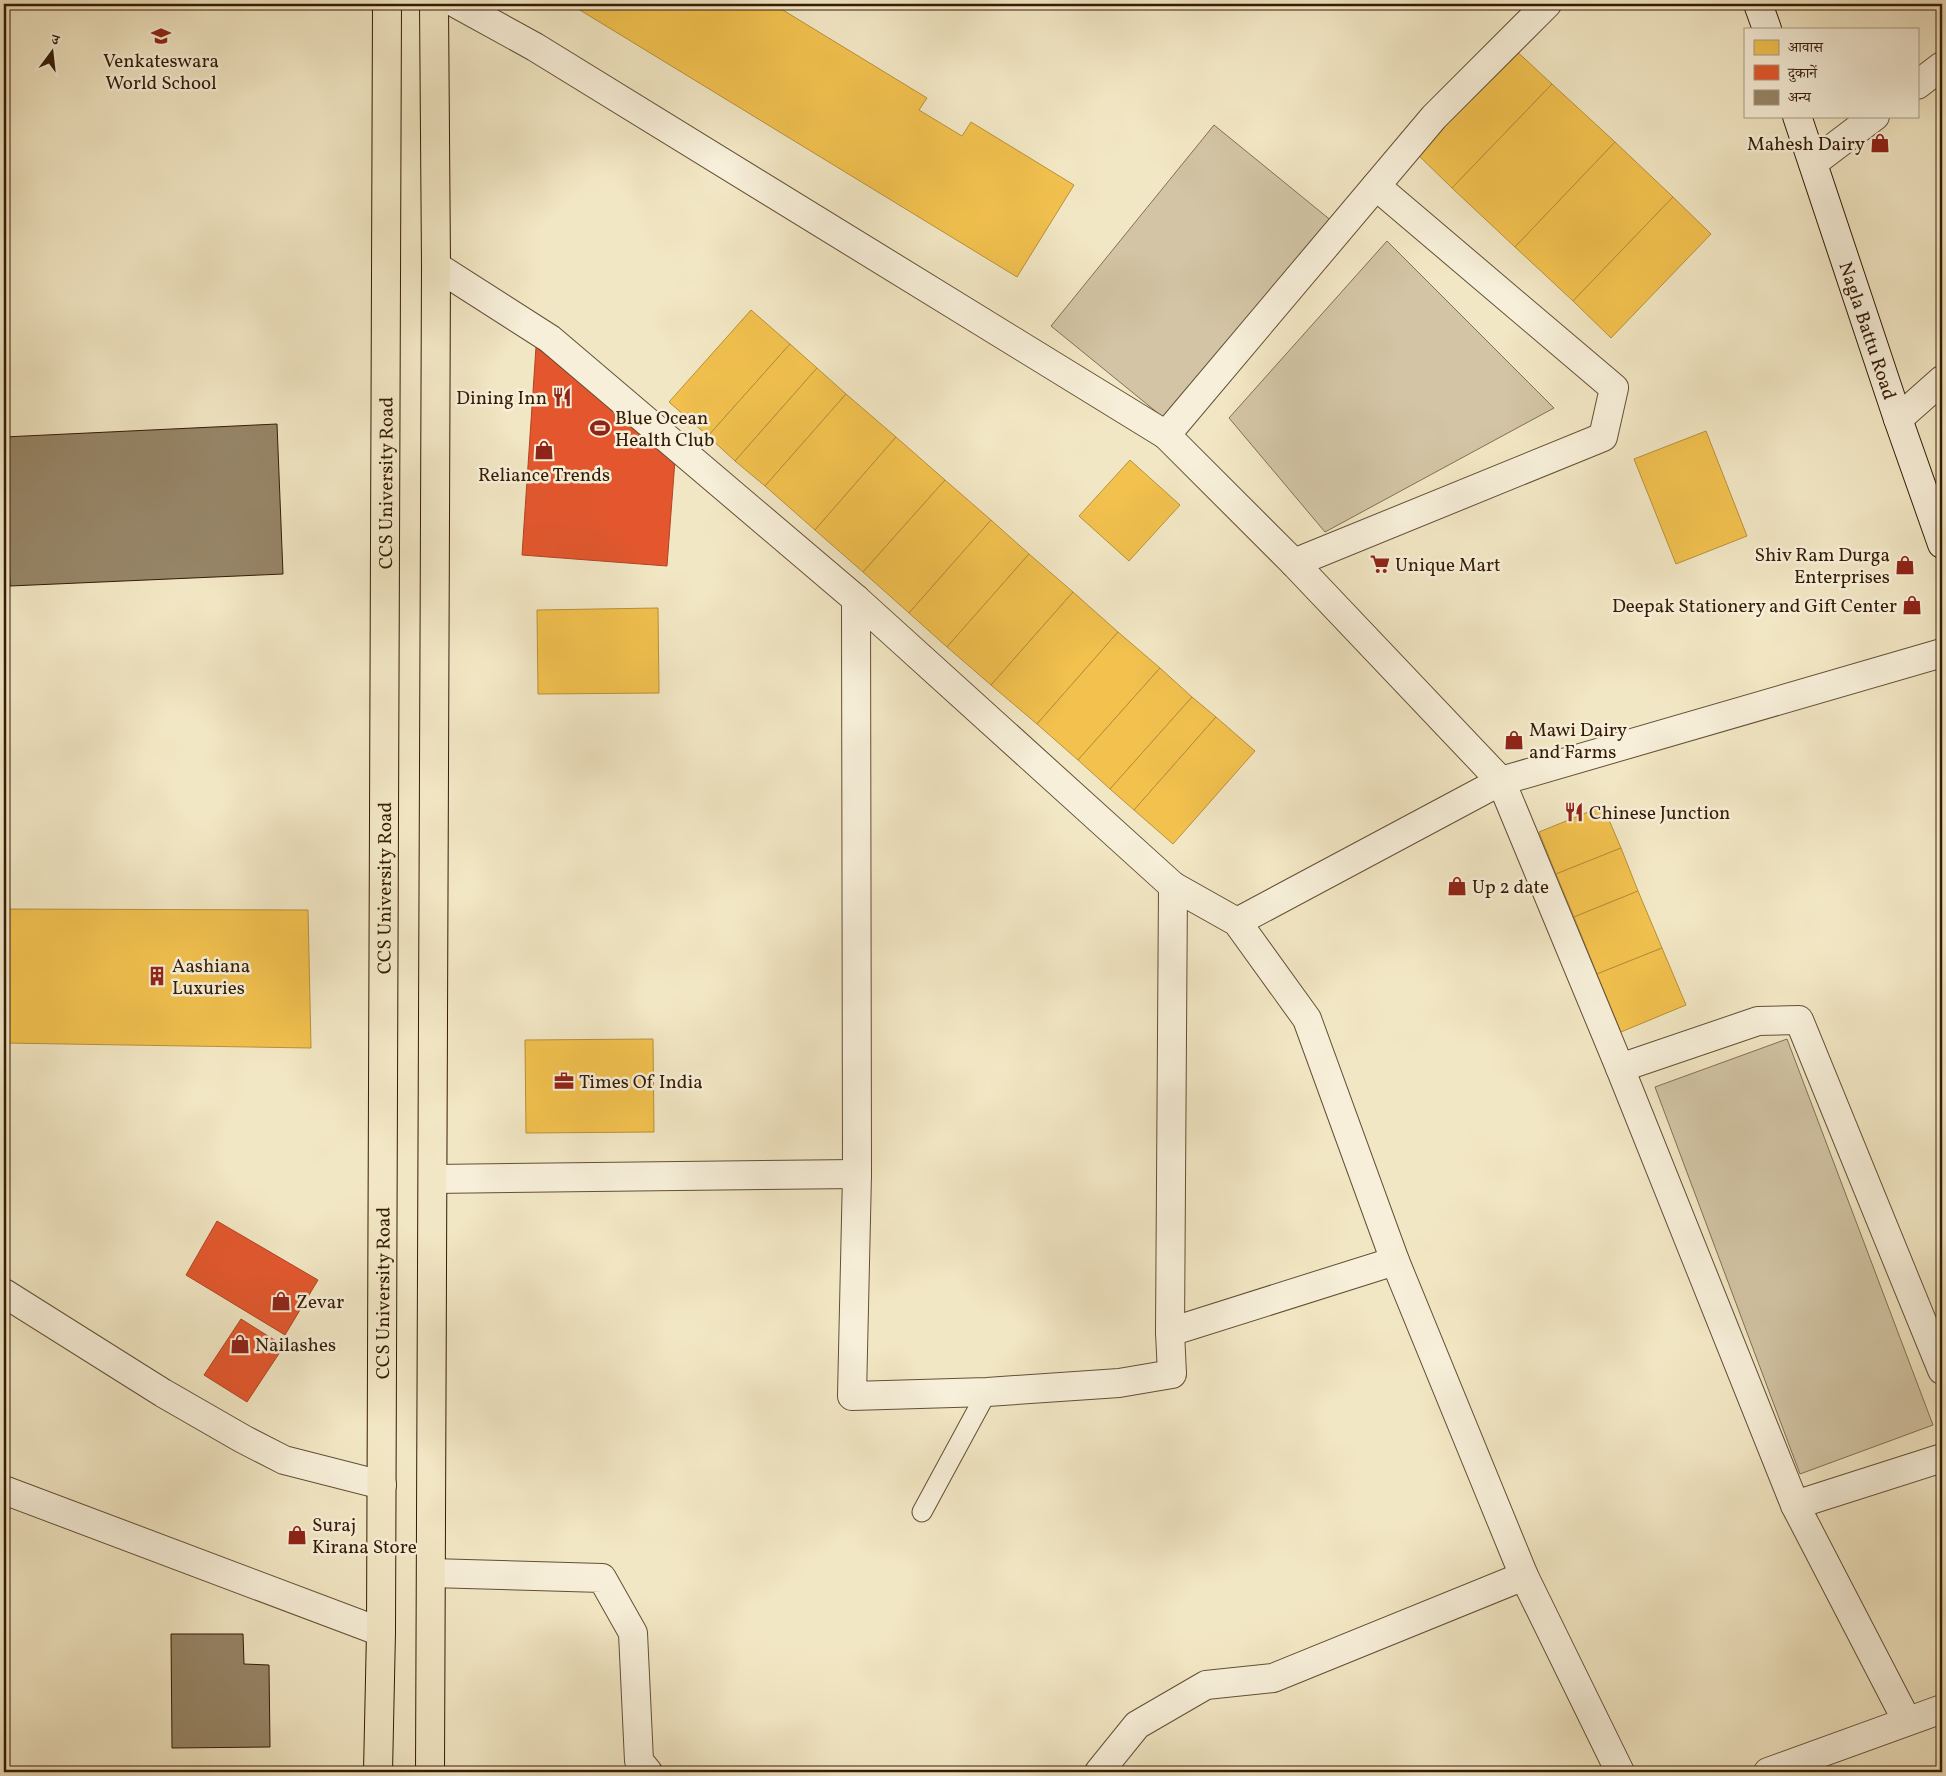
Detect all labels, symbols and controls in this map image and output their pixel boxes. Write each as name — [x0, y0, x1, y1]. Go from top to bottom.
school or university icon: Venkateswara World School — [150, 25, 172, 47]
north arrow — [28, 28, 78, 78]
legend — [1744, 28, 1918, 118]
text: उ — [48, 31, 62, 51]
text: आवास — [1788, 38, 1824, 59]
place label: Venkateswara World School — [103, 49, 219, 97]
text: दुकानें — [1787, 64, 1818, 85]
text: अन्य — [1788, 88, 1812, 109]
place label: Mahesh Dairy — [1747, 132, 1865, 158]
shop icon: Mahesh Dairy — [1869, 132, 1891, 154]
street label: Nagla Battu Road — [1831, 259, 1902, 403]
place label: Dining Inn — [456, 386, 547, 412]
restaurant icon: Dining Inn — [551, 386, 573, 408]
street label: CCS University Road — [374, 397, 401, 569]
place label: Blue Ocean Health Club — [615, 406, 714, 454]
sports icon: Blue Ocean Health Club — [589, 417, 611, 439]
shop icon: Reliance Trends — [533, 439, 555, 461]
place label: Reliance Trends — [478, 463, 610, 489]
place label: Shiv Ram Durga Enterprises — [1754, 543, 1890, 591]
supermarket icon: Unique Mart — [1369, 553, 1391, 575]
place label: Unique Mart — [1395, 553, 1501, 579]
shop icon: Shiv Ram Durga Enterprises — [1894, 554, 1916, 576]
place label: Deepak Stationery and Gift Center — [1612, 594, 1897, 620]
shop icon: Deepak Stationery and Gift Center — [1901, 594, 1923, 616]
place label: Mawi Dairy and Farms — [1529, 718, 1627, 766]
shop icon: Mawi Dairy and Farms — [1503, 729, 1525, 751]
restaurant icon: Chinese Junction — [1563, 801, 1585, 823]
place label: Chinese Junction — [1589, 801, 1730, 827]
street label: CCS University Road — [372, 802, 399, 974]
shop icon: Up 2 date — [1446, 875, 1468, 897]
place label: Up 2 date — [1472, 875, 1549, 901]
place label: Aashiana Luxuries — [172, 954, 250, 1002]
building icon: Aashiana Luxuries — [146, 965, 168, 987]
office icon: Times Of India — [553, 1070, 575, 1092]
place label: Times Of India — [579, 1070, 703, 1096]
street label: CCS University Road — [371, 1207, 398, 1379]
shop icon: Zevar — [270, 1290, 292, 1312]
place label: Zevar — [296, 1290, 344, 1316]
shop icon: Nailashes — [229, 1333, 251, 1355]
place label: Nailashes — [255, 1333, 336, 1359]
place label: Suraj Kirana Store — [312, 1513, 417, 1561]
shop icon: Suraj Kirana Store — [286, 1524, 308, 1546]

